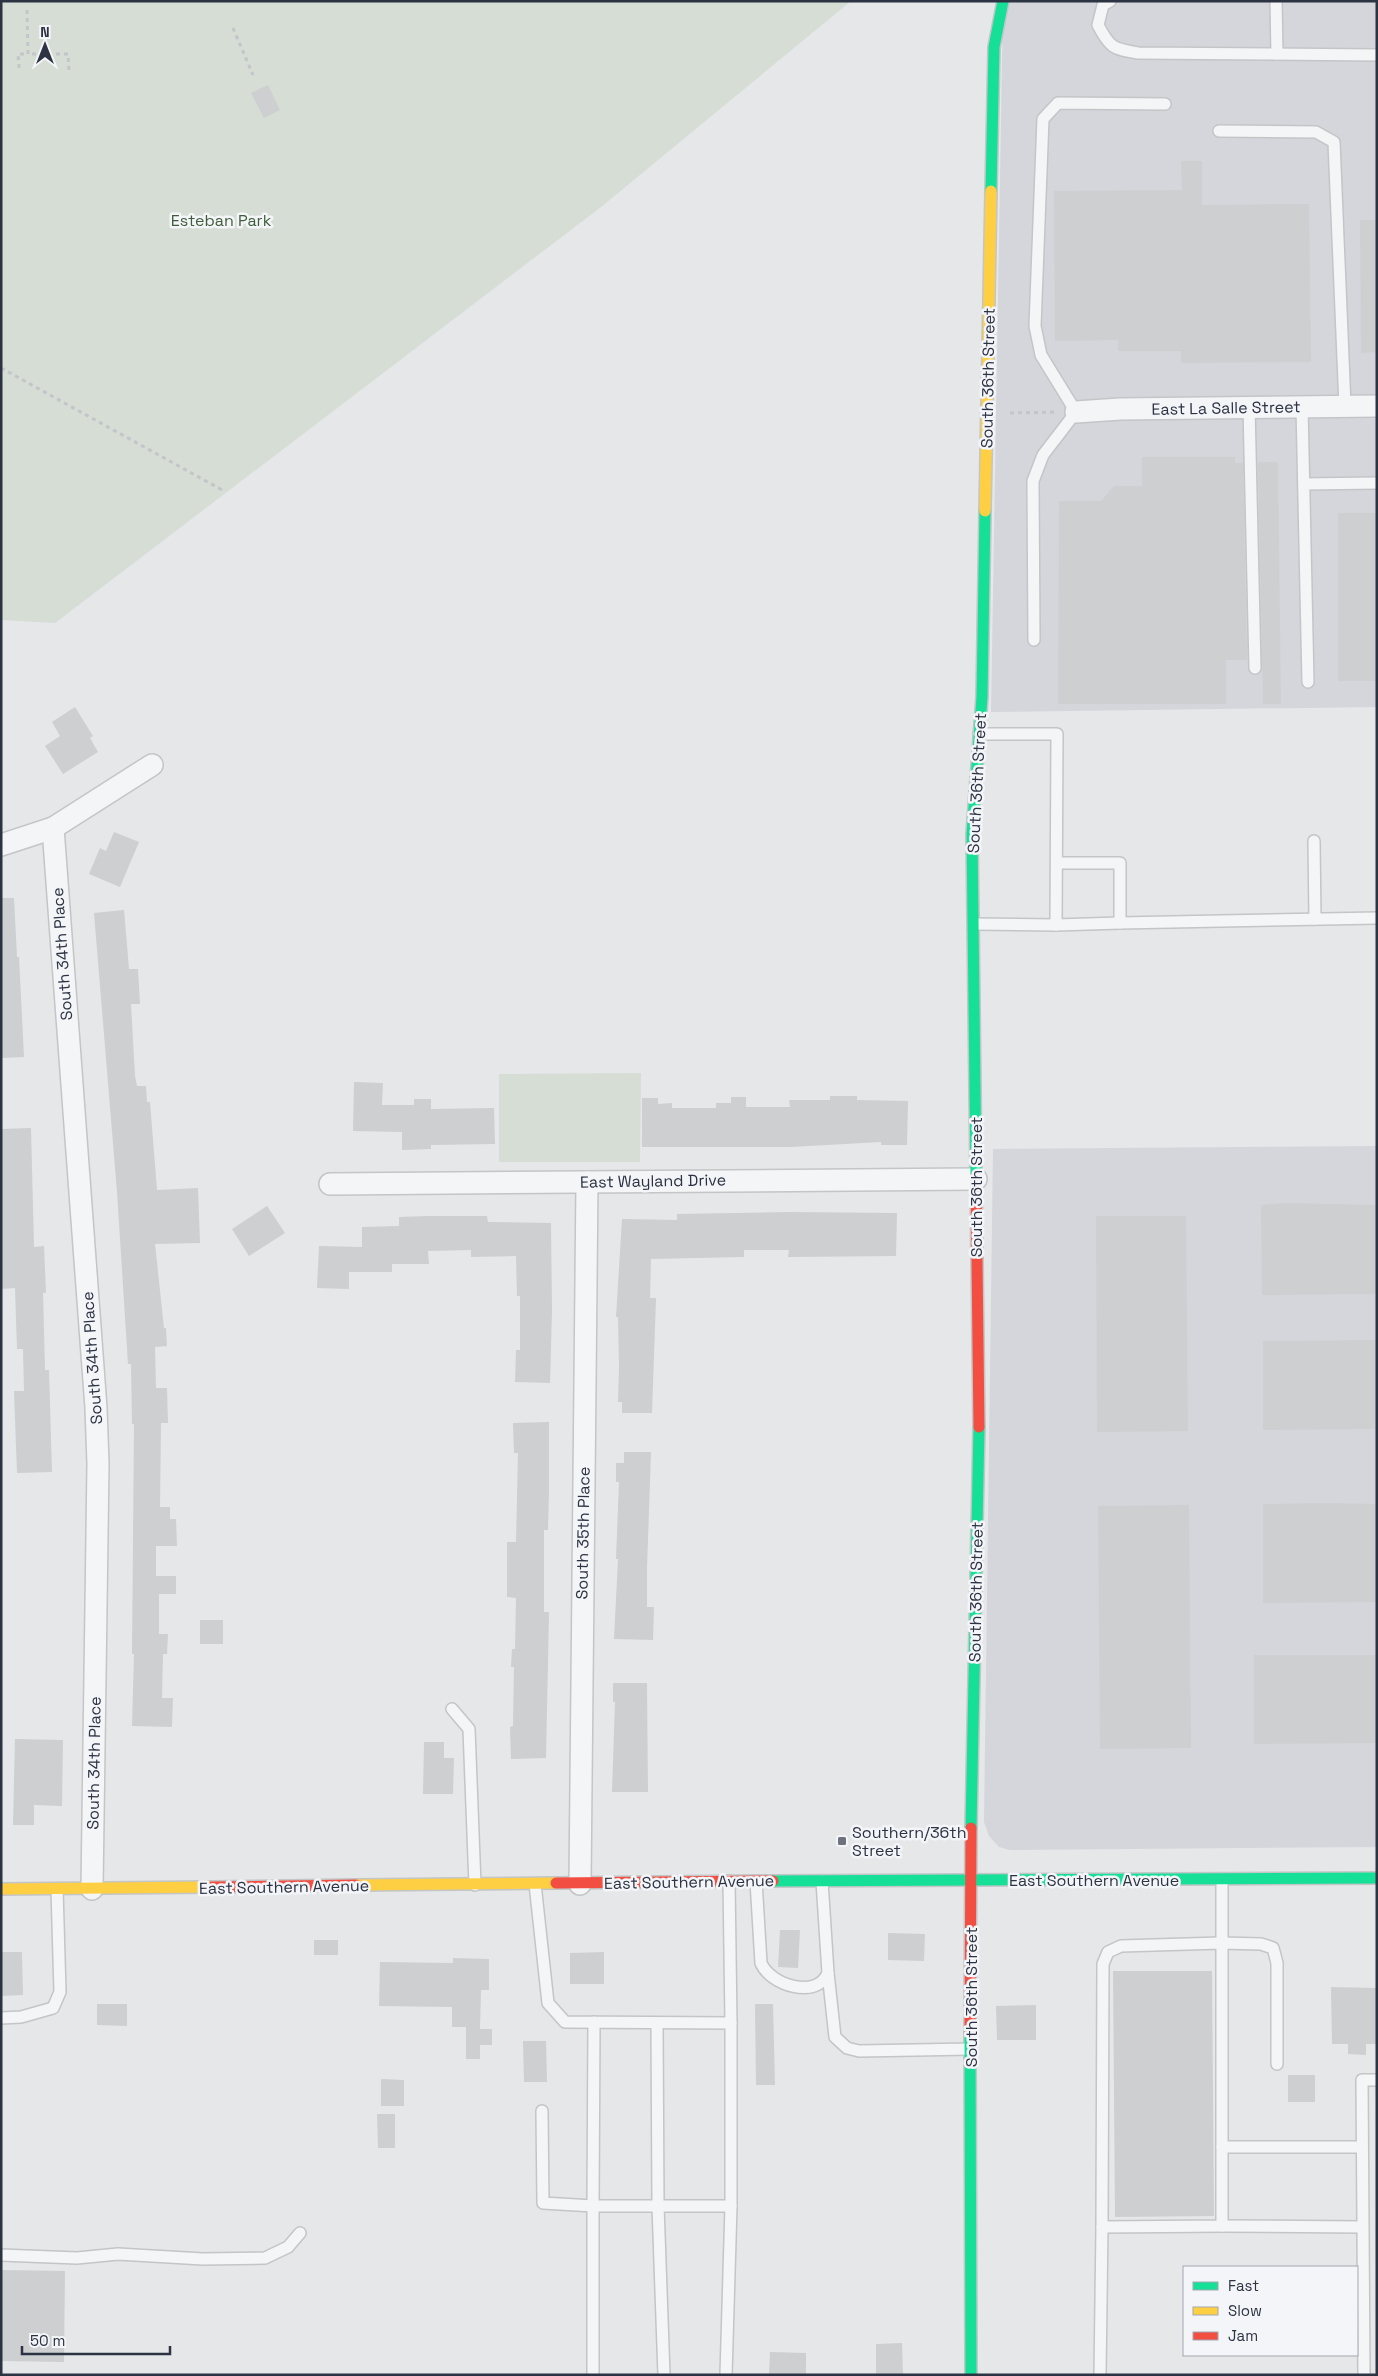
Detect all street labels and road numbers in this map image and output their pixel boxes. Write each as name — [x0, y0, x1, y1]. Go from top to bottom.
street label: South 36th Street — [976, 308, 1000, 448]
street label: East La Salle Street — [1151, 396, 1301, 420]
street label: South 36th Street — [963, 712, 991, 854]
street label: South 34th Place — [47, 887, 77, 1021]
street label: South 36th Street — [966, 1117, 987, 1257]
street label: East Wayland Drive — [580, 1169, 726, 1193]
street label: South 34th Place — [77, 1291, 107, 1425]
street label: South 35th Place — [571, 1466, 595, 1600]
street label: South 36th Street — [964, 1522, 988, 1662]
street label: South 34th Place — [82, 1696, 106, 1830]
street label: East Southern Avenue — [604, 1870, 774, 1894]
street label: East Southern Avenue — [1009, 1870, 1179, 1891]
street label: East Southern Avenue — [199, 1875, 369, 1899]
street label: South 36th Street — [961, 1927, 982, 2067]

